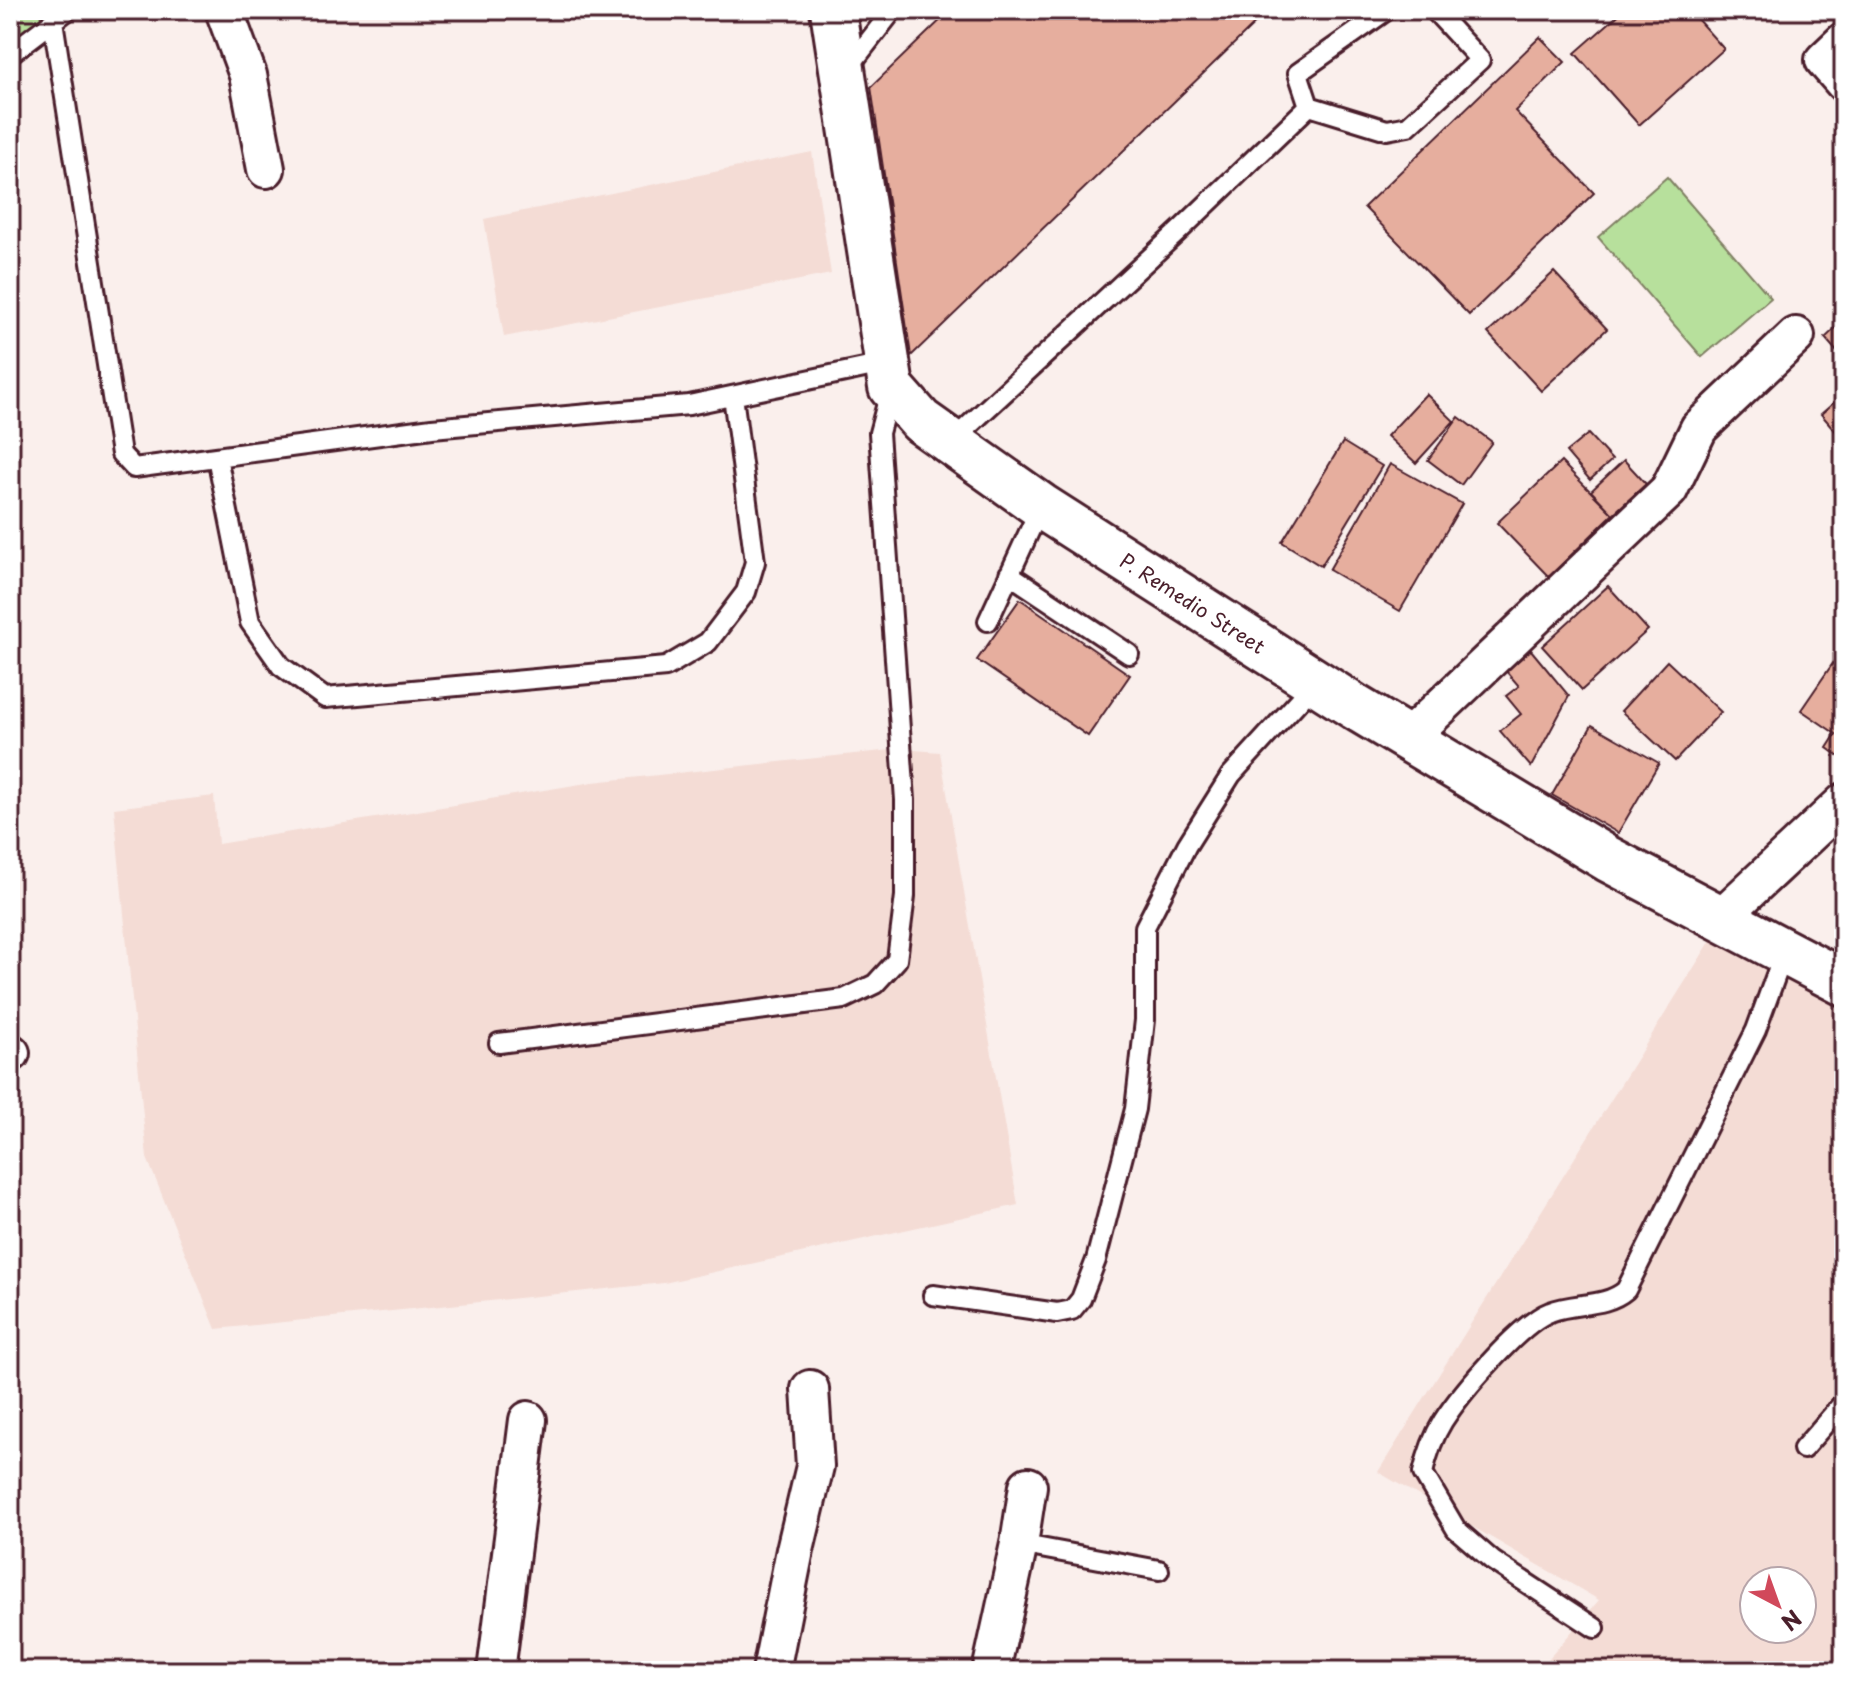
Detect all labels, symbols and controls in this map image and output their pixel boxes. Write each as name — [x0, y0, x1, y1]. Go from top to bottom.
street label: P. Remedio Street — [1114, 545, 1271, 661]
north arrow — [1738, 1565, 1818, 1645]
text: N — [1775, 1603, 1810, 1639]

